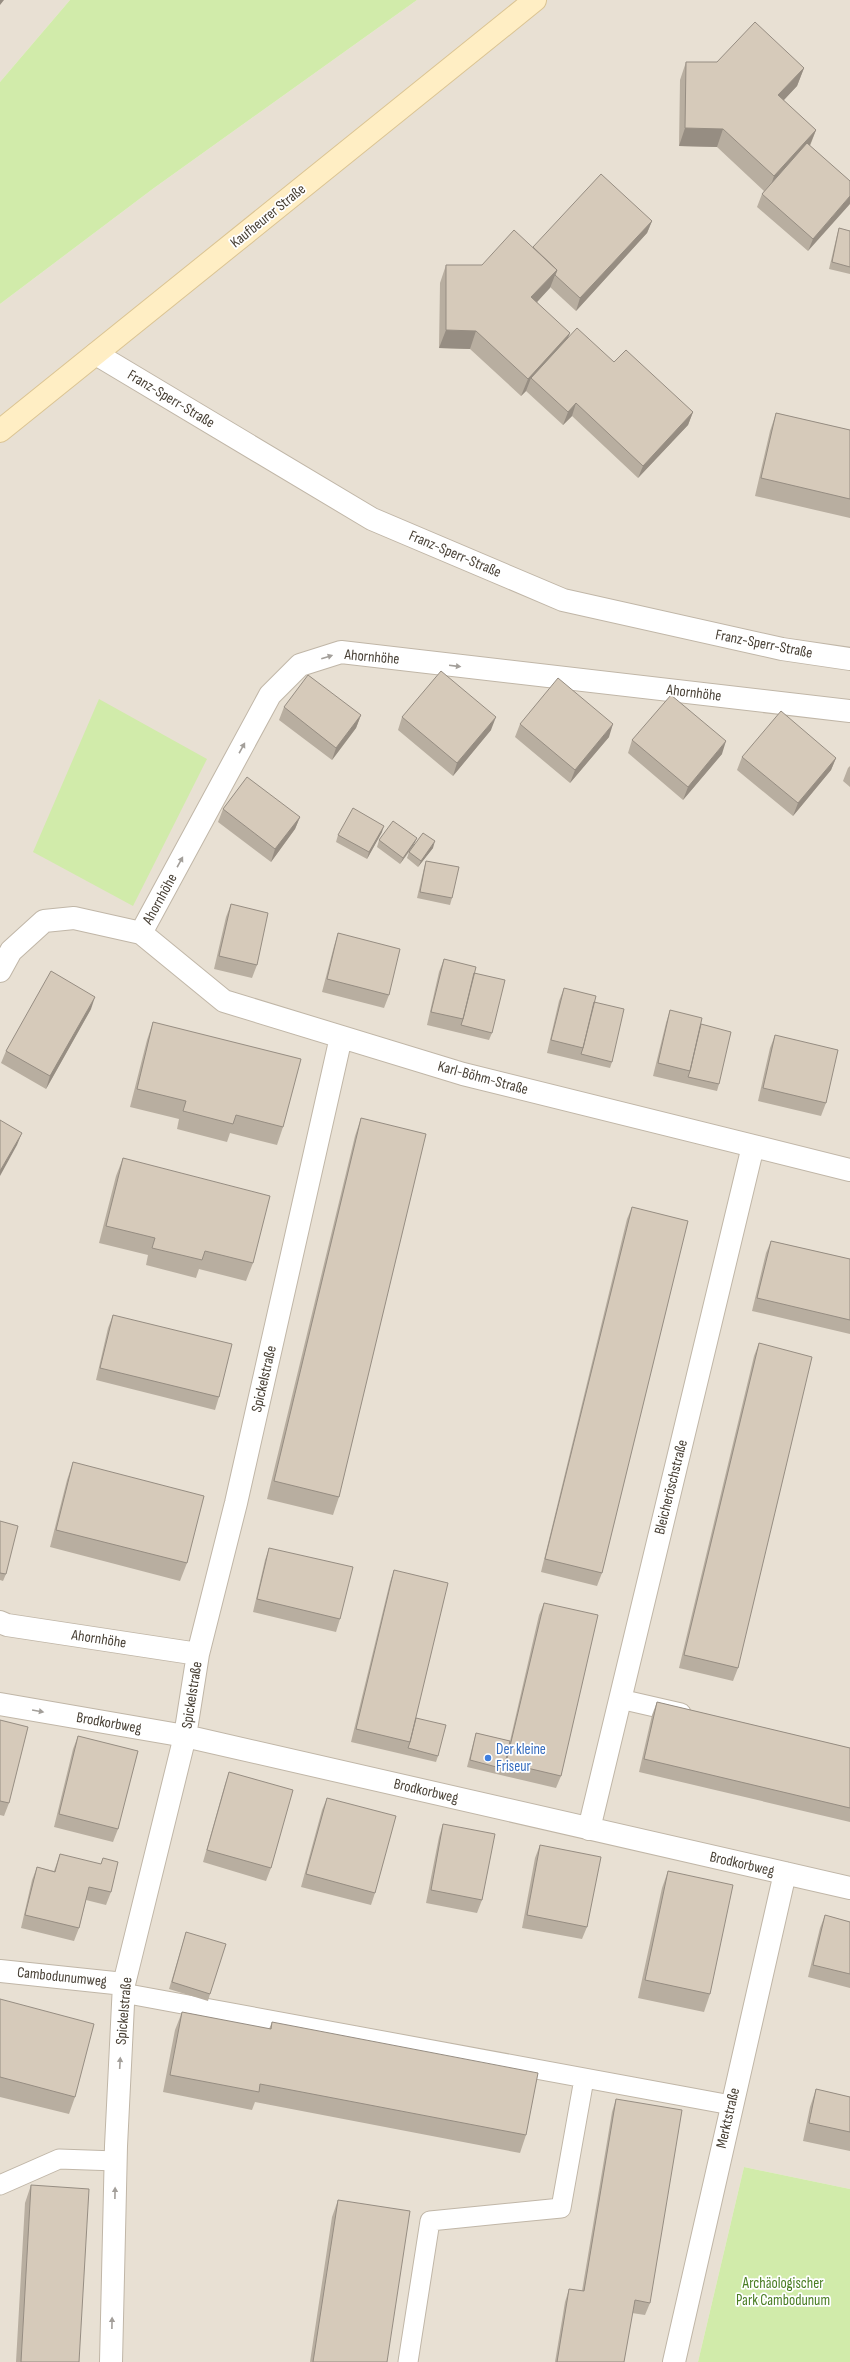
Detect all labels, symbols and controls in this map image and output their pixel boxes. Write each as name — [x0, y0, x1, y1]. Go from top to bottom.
street label: Kaufbeurer Straße — [226, 180, 310, 252]
street label: Franz-Sperr-Straße — [124, 366, 218, 432]
street label: Franz-Sperr-Straße — [406, 526, 504, 582]
street label: Franz-Sperr-Straße — [714, 625, 814, 663]
street label: Ahornhöhe — [343, 645, 400, 669]
one-way arrow — [321, 654, 333, 660]
one-way arrow — [449, 663, 461, 669]
street label: Ahornhöhe — [665, 680, 722, 706]
one-way arrow — [239, 742, 245, 753]
one-way arrow — [176, 856, 183, 868]
street label: Ahornhöhe — [138, 870, 182, 929]
street label: Karl-Böhm-Straße — [436, 1057, 530, 1099]
street label: Spickelstraße — [247, 1344, 281, 1414]
street label: Bleicheröschstraße — [650, 1438, 692, 1536]
street label: Ahornhöhe — [69, 1625, 128, 1653]
street label: Spickelstraße — [177, 1660, 207, 1730]
one-way arrow — [32, 1708, 45, 1714]
street label: Brodkorbweg — [75, 1708, 143, 1738]
place label: Der kleine Friseur — [496, 1740, 546, 1776]
marker: Der kleine Friseur — [483, 1753, 493, 1763]
street label: Brodkorbweg — [392, 1774, 460, 1808]
street label: Brodkorbweg — [708, 1847, 776, 1881]
street label: Cambodunumweg — [16, 1963, 108, 1991]
street label: Spickelstraße — [112, 1976, 136, 2046]
one-way arrow — [117, 2057, 124, 2069]
street label: Merktstraße — [712, 2086, 744, 2150]
one-way arrow — [112, 2186, 118, 2199]
park label: Archäologischer Park Cambodunum — [736, 2274, 830, 2310]
one-way arrow — [109, 2316, 115, 2329]

